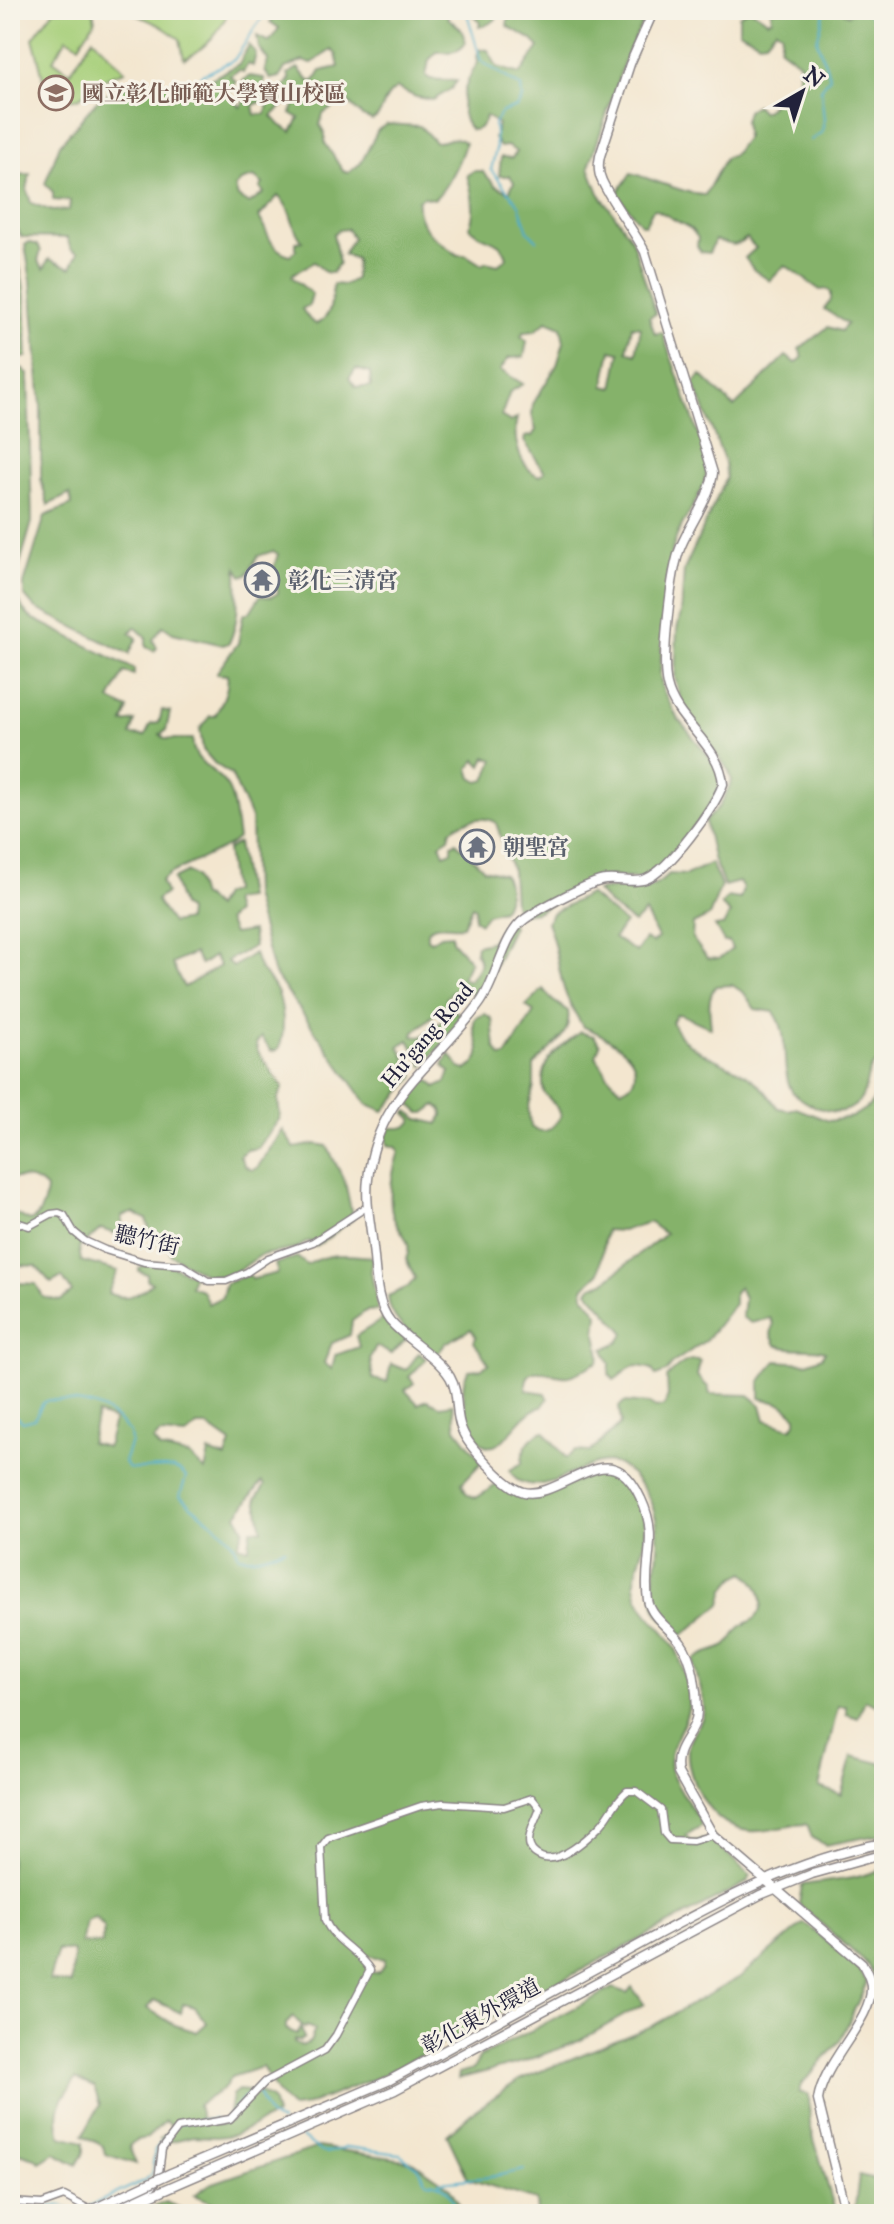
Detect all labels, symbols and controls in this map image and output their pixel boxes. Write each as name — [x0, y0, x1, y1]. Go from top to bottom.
north arrow — [762, 52, 842, 132]
text: N — [799, 60, 830, 93]
school or university icon: 國立彰化師範大學寶山校區 — [37, 74, 75, 112]
place label: 國立彰化師範大學寶山校區 — [82, 80, 346, 107]
temple icon: 彰化三清宮 — [243, 561, 281, 599]
place label: 彰化三清宮 — [288, 567, 398, 594]
temple icon: 朝聖宮 — [458, 828, 496, 866]
place label: 朝聖宮 — [503, 834, 569, 861]
street label: Hu'gang Road — [375, 977, 479, 1093]
street label: 聽竹街 — [112, 1219, 182, 1261]
street label: 彰化東外環道 — [417, 1972, 545, 2060]

